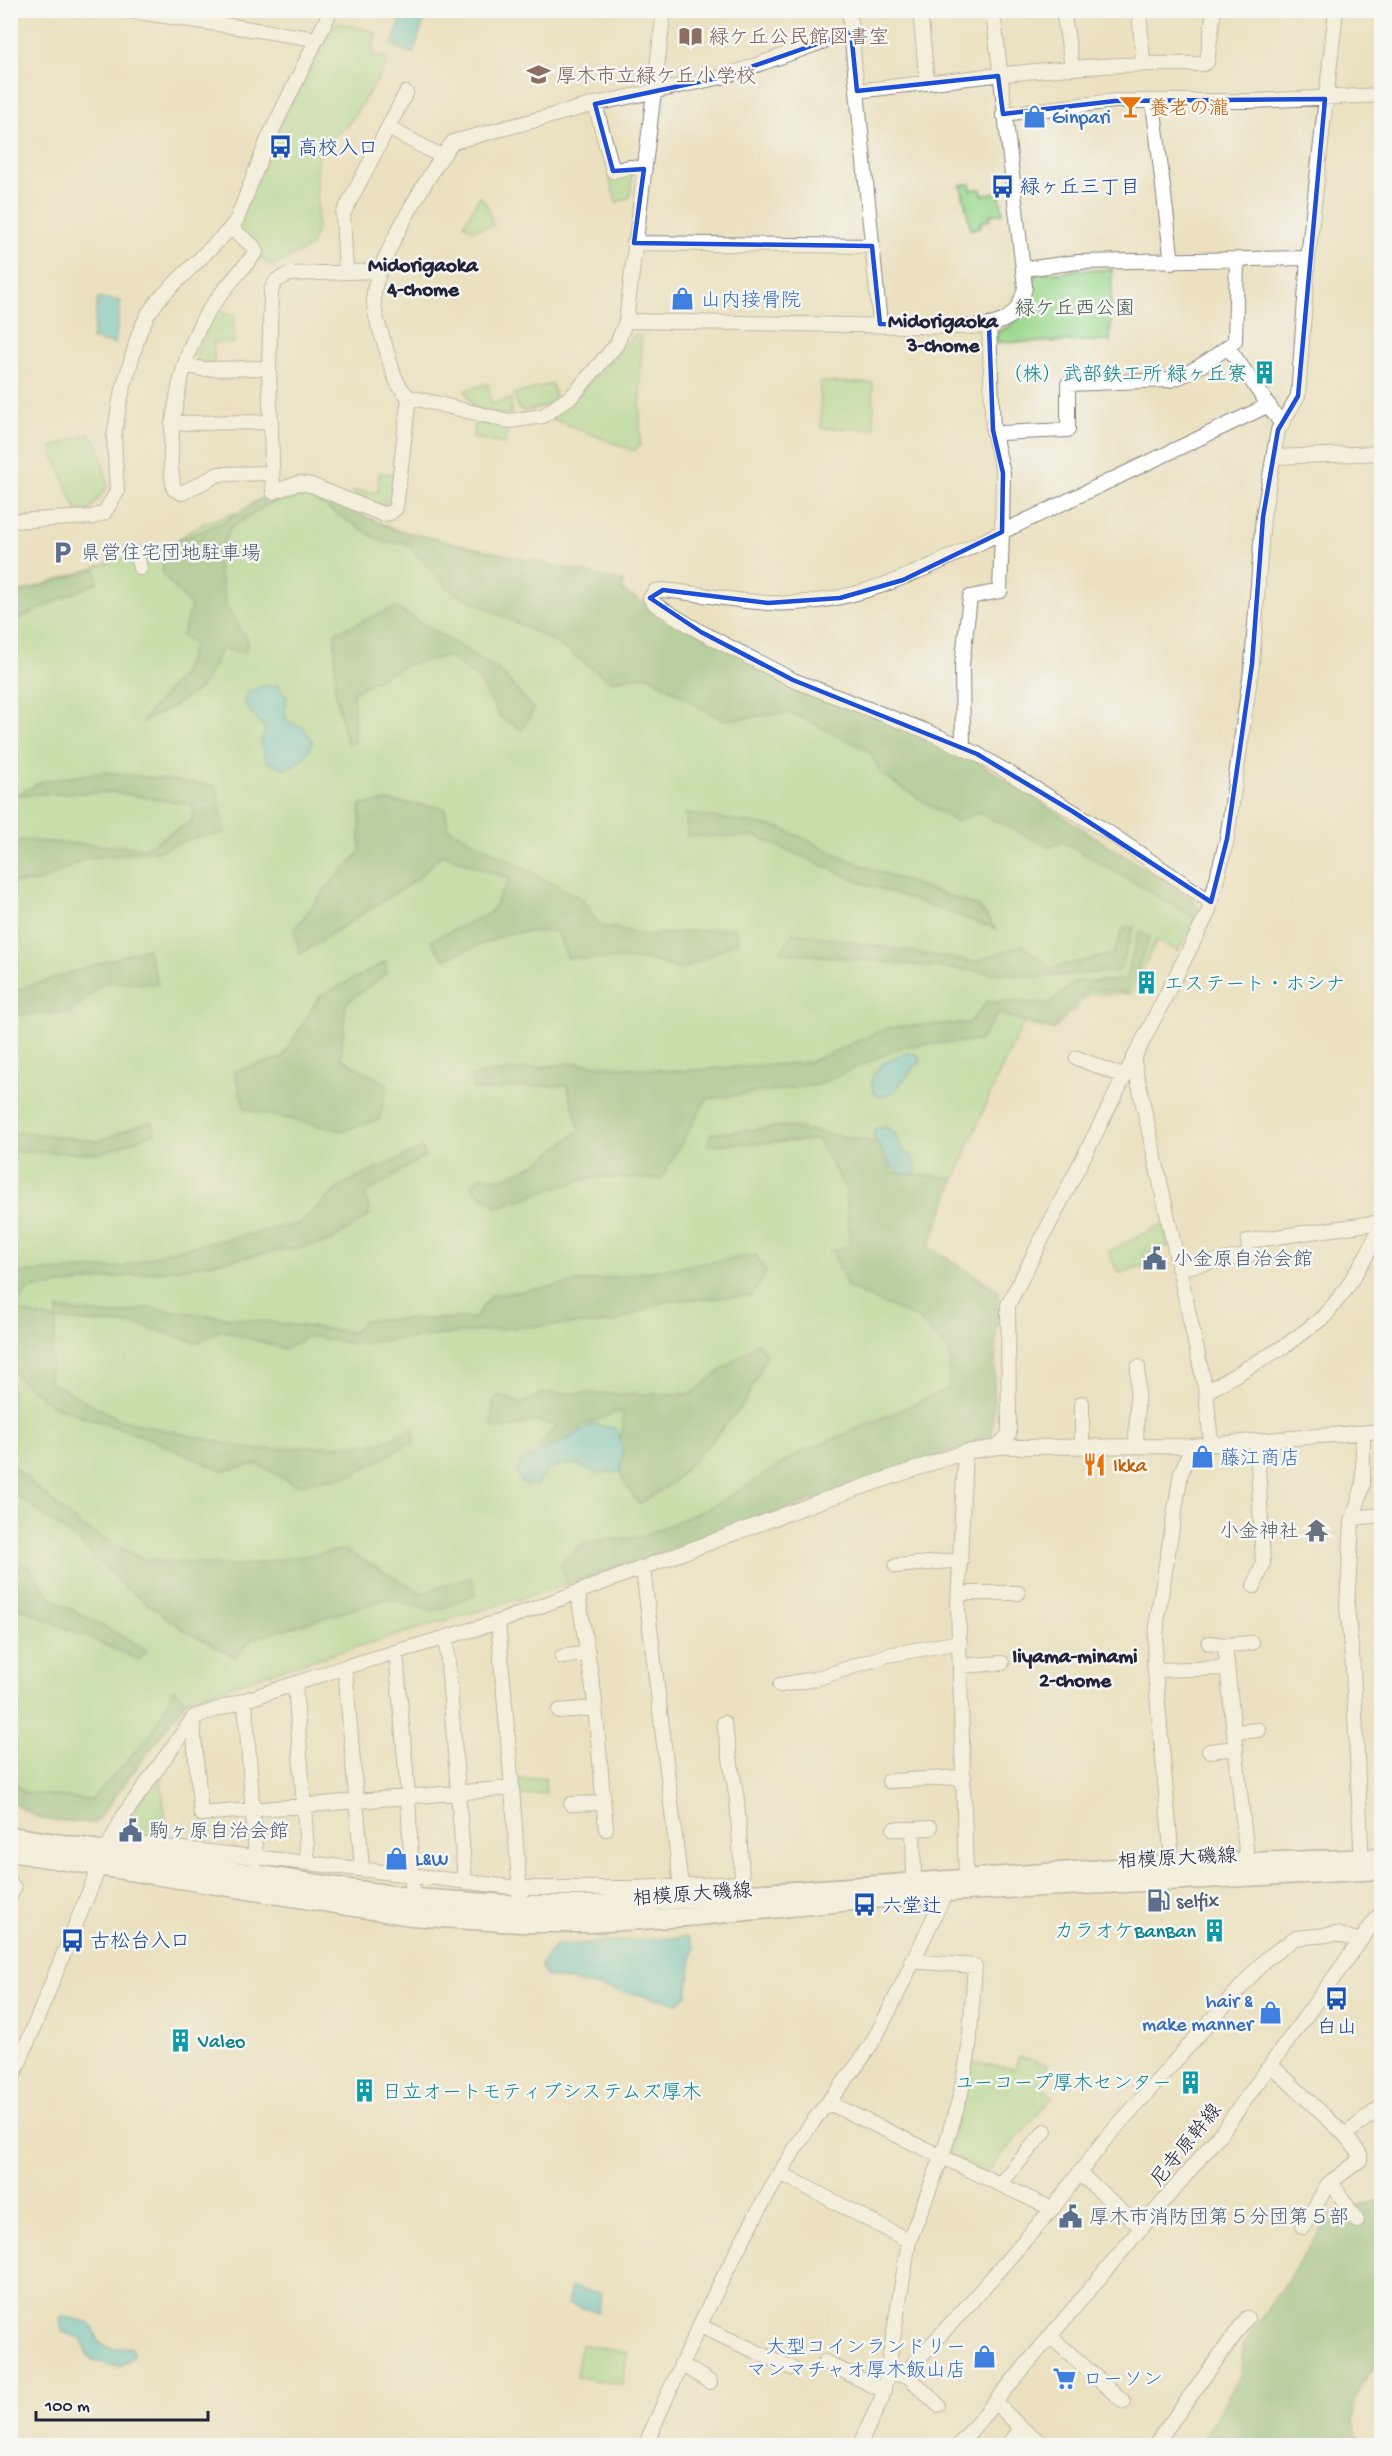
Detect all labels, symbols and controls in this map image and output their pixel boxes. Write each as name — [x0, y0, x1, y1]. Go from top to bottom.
library icon: 緑ケ丘公民館図書室 — [678, 23, 704, 49]
place label: 緑ケ丘公民館図書室 — [709, 26, 889, 51]
school or university icon: 厚木市立緑ケ丘小学校 — [525, 62, 551, 88]
place label: 厚木市立緑ケ丘小学校 — [556, 65, 756, 90]
bar icon: 養老の瀧 — [1118, 94, 1144, 120]
place label: 養老の瀧 — [1149, 97, 1229, 122]
shop icon: Ginpari — [1021, 103, 1047, 129]
place label: Ginpari — [1052, 108, 1111, 131]
bus stop icon: 高校入口 — [267, 134, 293, 160]
place label: 高校入口 — [298, 137, 378, 162]
bus stop icon: 緑ヶ丘三丁目 — [989, 173, 1015, 199]
place label: 緑ヶ丘三丁目 — [1020, 177, 1140, 201]
district label: Midorigaoka 4-chome — [368, 255, 479, 304]
shop icon: 山内接骨院 — [670, 286, 696, 312]
place label: 山内接骨院 — [701, 289, 801, 314]
park label: 緑ケ丘西公園 — [1015, 298, 1135, 322]
district label: Midorigaoka 3-chome — [888, 311, 999, 360]
building icon: （株）武部鉄工所 緑ヶ丘寮 — [1252, 360, 1278, 386]
place label: （株）武部鉄工所 緑ヶ丘寮 — [1002, 363, 1247, 388]
parking icon: 県営住宅団地駐車場 — [50, 539, 76, 565]
place label: 県営住宅団地駐車場 — [81, 542, 261, 567]
building icon: エステート・ホシナ — [1133, 970, 1159, 996]
place label: エステート・ホシナ — [1164, 975, 1345, 998]
public building icon: 小金原自治会館 — [1142, 1245, 1168, 1271]
place label: 小金原自治会館 — [1173, 1248, 1313, 1273]
shop icon: 藤江商店 — [1189, 1444, 1215, 1470]
place label: 藤江商店 — [1220, 1447, 1300, 1472]
restaurant icon: Ikka — [1082, 1451, 1108, 1477]
place label: Ikka — [1113, 1456, 1148, 1479]
temple icon: 小金神社 — [1304, 1517, 1330, 1543]
place label: 小金神社 — [1219, 1520, 1299, 1545]
district label: Iiyama-minami 2-chome — [1012, 1646, 1138, 1695]
public building icon: 駒ヶ原自治会館 — [118, 1817, 144, 1843]
place label: 駒ヶ原自治会館 — [149, 1820, 289, 1845]
street label: 相模原大磯線 — [1117, 1844, 1238, 1875]
shop icon: L&W — [384, 1845, 410, 1871]
place label: L&W — [415, 1850, 449, 1873]
street label: 相模原大磯線 — [631, 1879, 753, 1912]
fuel station icon: selfix — [1145, 1887, 1171, 1913]
bus stop icon: 六堂辻 — [851, 1892, 877, 1918]
place label: selfix — [1176, 1892, 1220, 1915]
place label: 六堂辻 — [882, 1895, 942, 1920]
building icon: カラオケBanBan — [1201, 1917, 1227, 1943]
place label: カラオケBanBan — [1054, 1921, 1196, 1945]
bus stop icon: 古松台入口 — [59, 1927, 85, 1953]
place label: 古松台入口 — [90, 1930, 190, 1955]
bus stop icon: 白山 — [1324, 1985, 1350, 2011]
place label: hair & make manner — [1142, 1992, 1255, 2038]
shop icon: hair & make manner — [1258, 1999, 1284, 2025]
place label: 白山 — [1317, 2017, 1357, 2041]
building icon: Valeo — [167, 2027, 193, 2053]
place label: Valeo — [197, 2032, 245, 2055]
building icon: ユーコープ厚木センター — [1177, 2069, 1203, 2095]
place label: ユーコープ厚木センター — [954, 2072, 1172, 2097]
building icon: 日立オートモティブシステムズ厚木 — [351, 2078, 377, 2104]
place label: 日立オートモティブシステムズ厚木 — [382, 2081, 702, 2106]
street label: 尼寺原幹線 — [1146, 2099, 1228, 2192]
public building icon: 厚木市消防団第５分団第５部 — [1058, 2203, 1084, 2229]
place label: 厚木市消防団第５分団第５部 — [1089, 2206, 1349, 2231]
place label: 大型コインランドリー マンマチャオ厚木飯山店 — [746, 2337, 966, 2384]
shop icon: 大型コインランドリー マンマチャオ厚木飯山店 — [971, 2344, 997, 2370]
supermarket icon: ローソン — [1052, 2365, 1078, 2391]
place label: ローソン — [1083, 2370, 1163, 2393]
scale bar — [36, 2384, 208, 2422]
text: 100 m — [44, 2397, 90, 2418]

